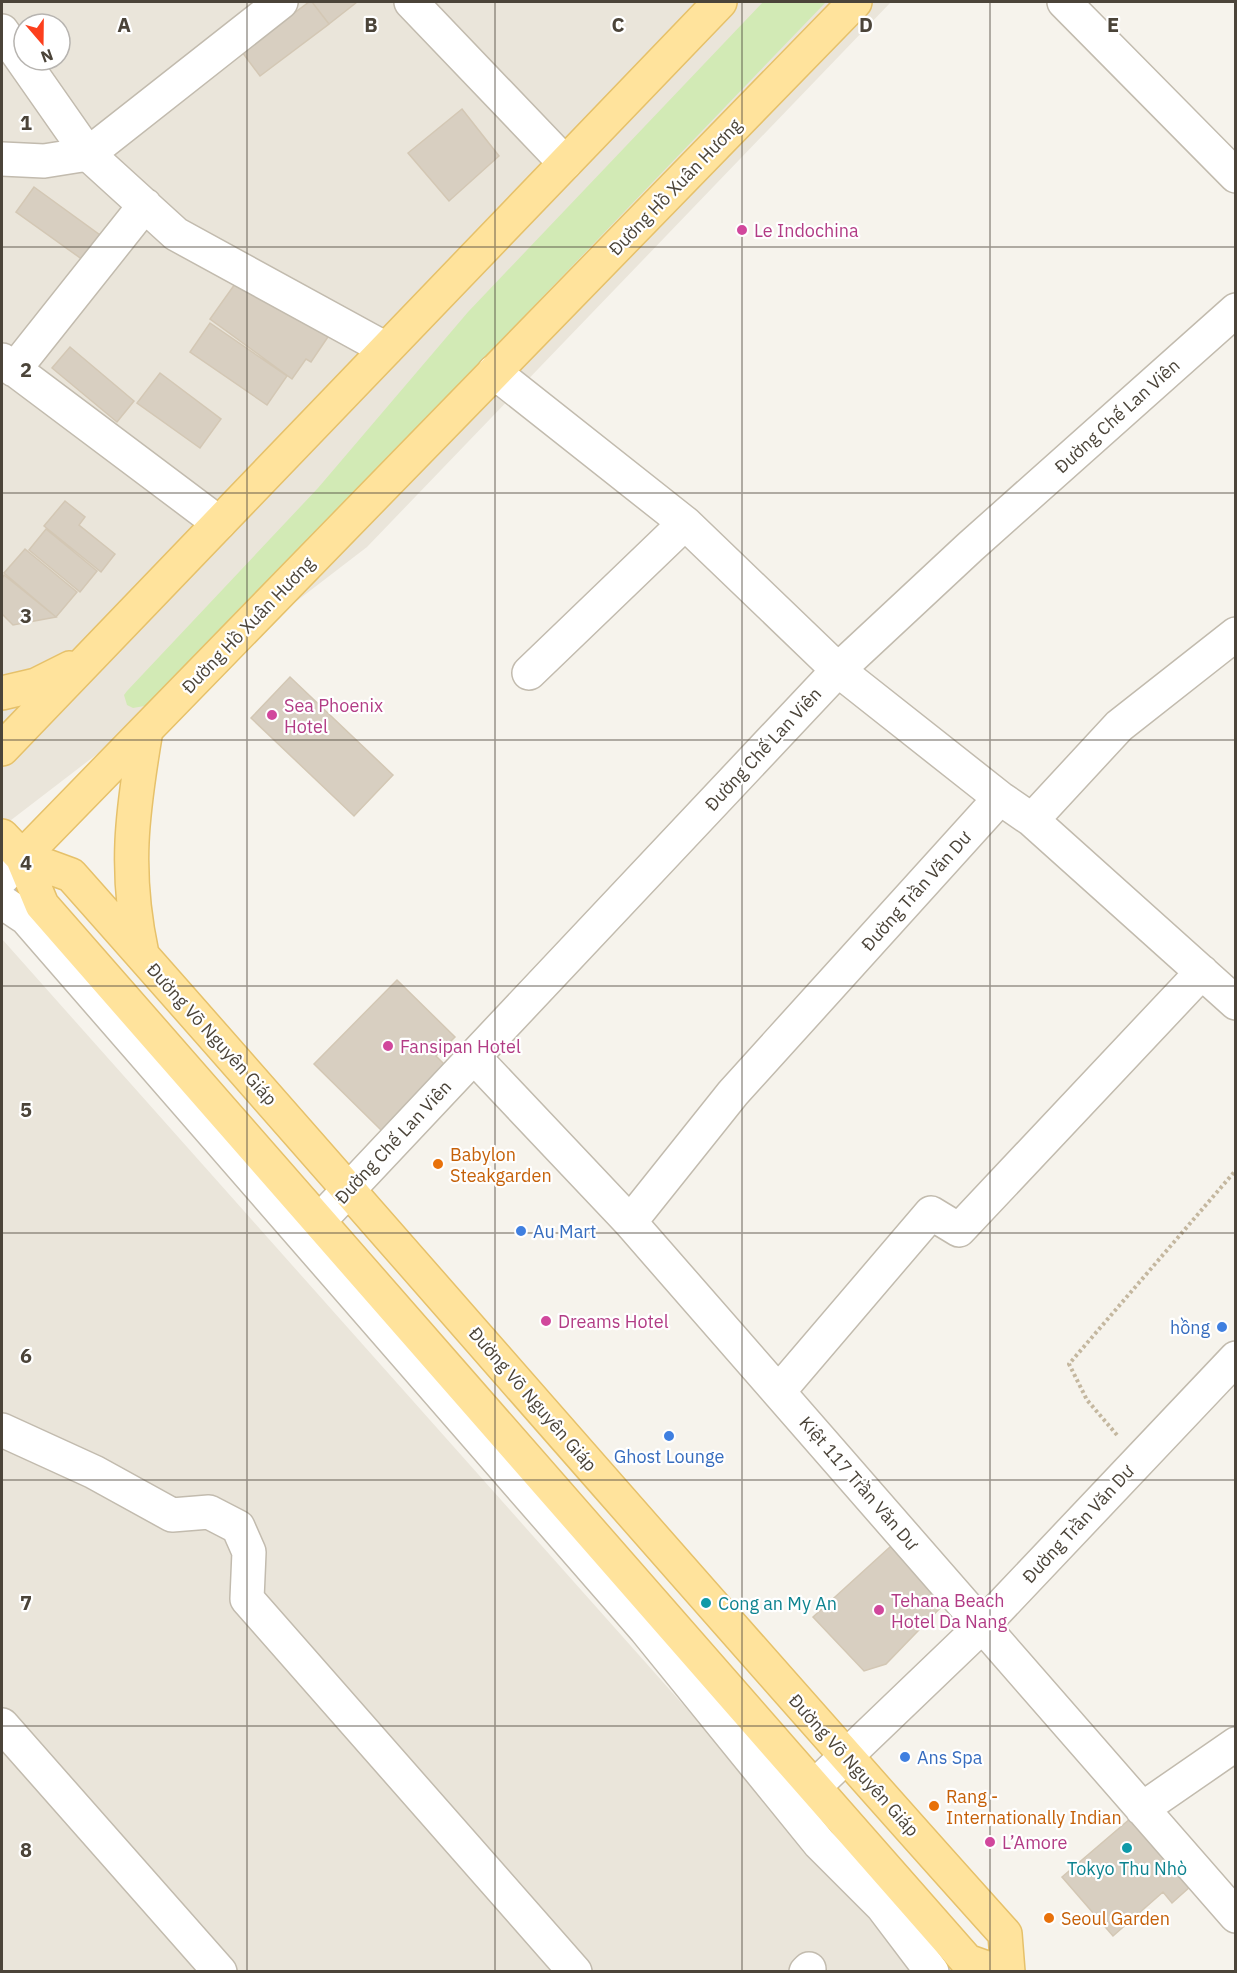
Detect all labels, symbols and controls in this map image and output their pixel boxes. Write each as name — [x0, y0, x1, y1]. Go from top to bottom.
text: A — [117, 11, 131, 38]
text: B — [364, 11, 378, 38]
text: C — [611, 11, 625, 38]
text: D — [859, 11, 873, 38]
text: E — [1107, 11, 1119, 38]
north arrow — [12, 12, 72, 72]
text: N — [38, 45, 56, 67]
text: 1 — [20, 109, 32, 136]
street label: Đường Hồ Xuân Hương — [604, 113, 747, 260]
place label: Le Indochina — [754, 219, 859, 242]
marker: Le Indochina — [735, 223, 749, 237]
street label: Đường Chế Lan Viên — [1050, 354, 1184, 478]
text: 2 — [20, 356, 32, 383]
street label: Đường Hồ Xuân Hương — [177, 551, 320, 698]
text: 3 — [20, 602, 32, 629]
street label: Đường Chế Lan Viên — [700, 682, 826, 816]
place label: Sea Phoenix Hotel — [284, 694, 383, 738]
marker: Sea Phoenix Hotel — [265, 708, 279, 722]
street label: Đường Trần Văn Dư — [856, 826, 976, 956]
text: 4 — [20, 849, 32, 876]
street label: Đường Võ Nguyên Giáp — [142, 958, 282, 1110]
place label: Fansipan Hotel — [400, 1035, 521, 1058]
marker: Fansipan Hotel — [381, 1039, 395, 1053]
street label: Đường Chế Lan Viên — [330, 1075, 456, 1209]
text: 5 — [20, 1096, 32, 1123]
place label: Babylon Steakgarden — [450, 1143, 552, 1187]
marker: Babylon Steakgarden — [431, 1157, 445, 1171]
place label: Au Mart — [533, 1220, 596, 1243]
marker: Au Mart — [514, 1224, 528, 1238]
place label: Dreams Hotel — [558, 1310, 669, 1333]
marker: Dreams Hotel — [539, 1314, 553, 1328]
place label: hồng — [1170, 1316, 1210, 1339]
marker: hồng — [1215, 1320, 1229, 1334]
street label: Đường Võ Nguyên Giáp — [464, 1322, 602, 1476]
text: 6 — [20, 1342, 32, 1369]
street label: Kiệt 117 Trần Văn Dư — [795, 1411, 924, 1555]
marker: Ghost Lounge — [662, 1429, 676, 1443]
place label: Ghost Lounge — [614, 1445, 724, 1468]
street label: Đường Trần Văn Dư — [1017, 1460, 1139, 1588]
text: 7 — [20, 1589, 32, 1616]
place label: Tehana Beach Hotel Da Nang — [891, 1589, 1008, 1633]
place label: Cong an My An — [718, 1592, 837, 1615]
marker: Cong an My An — [699, 1596, 713, 1610]
marker: Tehana Beach Hotel Da Nang — [872, 1603, 886, 1617]
street label: Đường Võ Nguyên Giáp — [784, 1689, 924, 1841]
place label: Ans Spa — [917, 1746, 983, 1769]
marker: Ans Spa — [898, 1750, 912, 1764]
place label: Rang - Internationally Indian — [946, 1785, 1122, 1829]
marker: Rang - Internationally Indian — [927, 1799, 941, 1813]
place label: L’Amore — [1002, 1831, 1067, 1854]
marker: L’Amore — [983, 1835, 997, 1849]
text: 8 — [20, 1836, 32, 1863]
marker: Tokyo Thu Nhò — [1120, 1841, 1134, 1855]
place label: Tokyo Thu Nhò — [1067, 1857, 1187, 1880]
place label: Seoul Garden — [1061, 1907, 1170, 1930]
marker: Seoul Garden — [1042, 1911, 1056, 1925]

